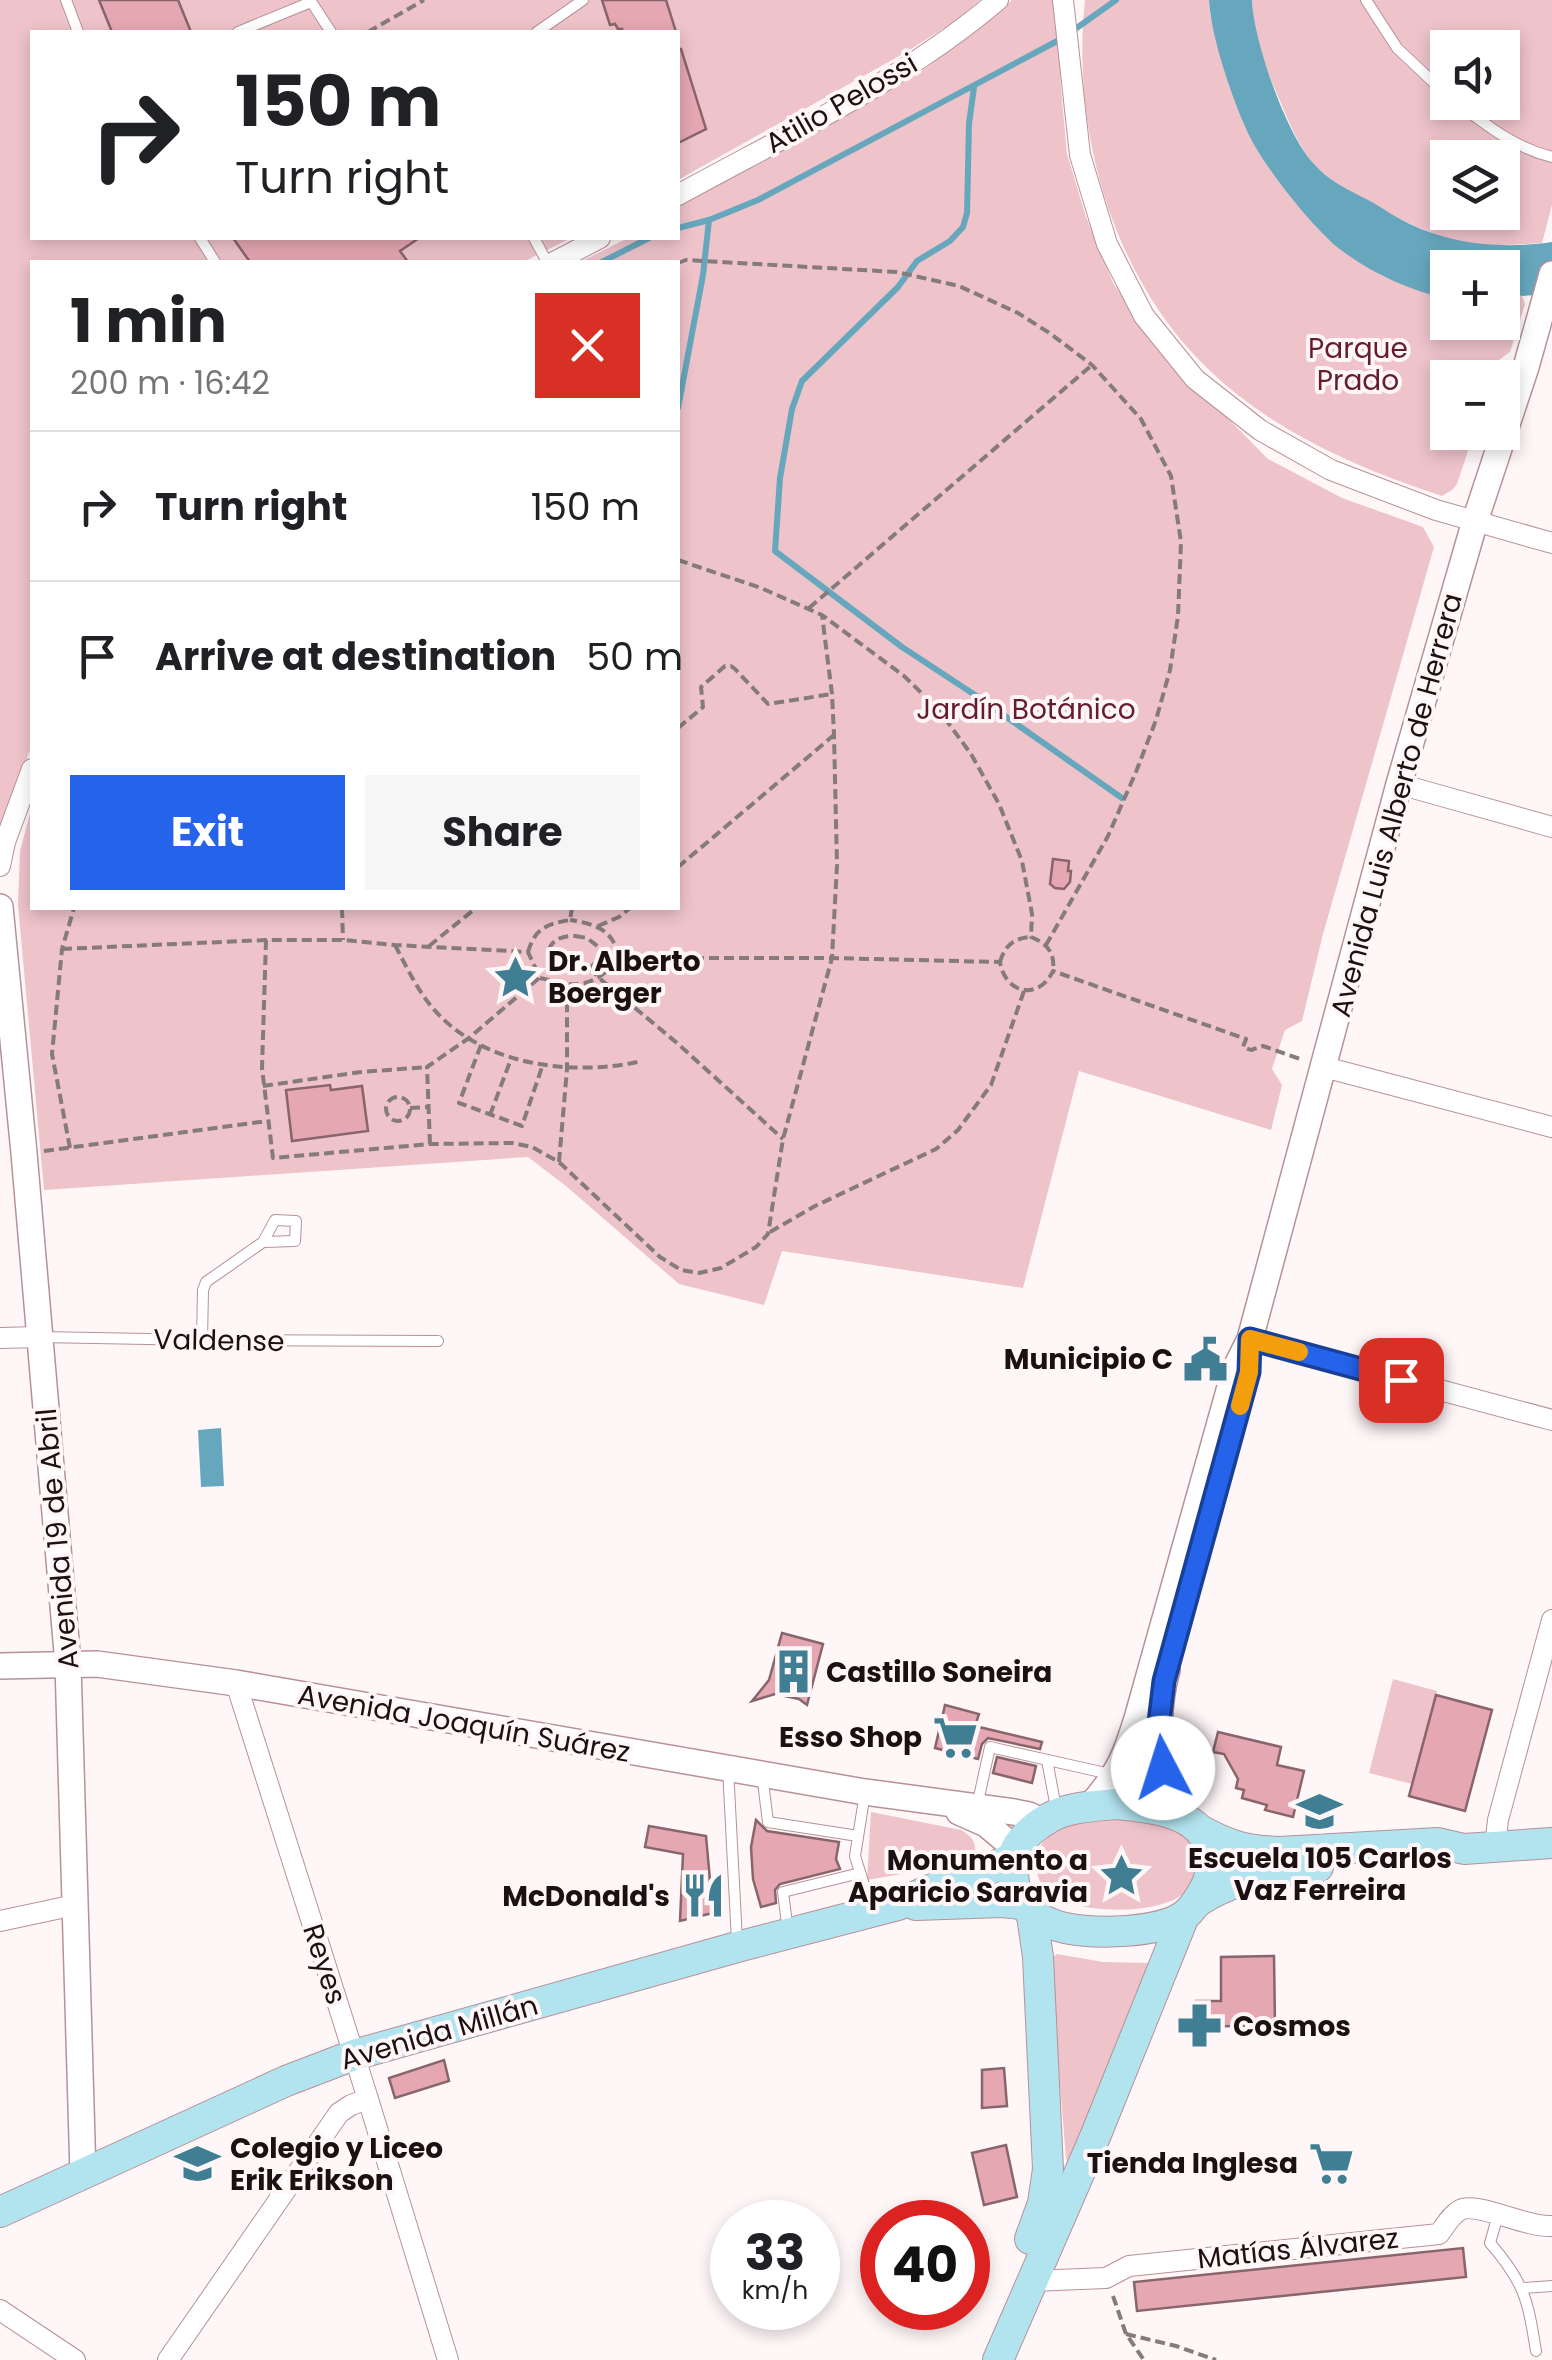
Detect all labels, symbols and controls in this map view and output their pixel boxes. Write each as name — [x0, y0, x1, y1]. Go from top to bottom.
map controls — [1430, 30, 1520, 450]
button: sound — [1430, 30, 1520, 120]
street label: Atilio Pelossi — [758, 44, 924, 163]
text: 150 m — [235, 52, 441, 151]
icon: right — [70, 70, 200, 200]
button: layers — [1430, 140, 1520, 230]
text: Turn right — [235, 146, 449, 209]
button: + — [1430, 250, 1520, 340]
text: 1 min — [70, 279, 227, 363]
button: close — [535, 293, 640, 398]
park label: Parque Prado — [1308, 329, 1408, 400]
text: 200 m · 16:42 — [70, 360, 270, 405]
button: − — [1430, 360, 1520, 450]
icon: right — [70, 479, 125, 534]
text: Turn right — [155, 480, 347, 533]
text: 150 m — [531, 480, 640, 533]
street label: Avenida Luis Alberto de Herrera — [1321, 589, 1472, 1021]
icon: arrive — [70, 629, 125, 684]
text: Arrive at destination — [155, 630, 556, 683]
text: 50 m — [586, 630, 683, 683]
park label: Jardín Botánico — [916, 690, 1136, 729]
button: Exit — [70, 775, 345, 890]
button: Share — [365, 775, 640, 890]
place label: Dr. Alberto Boerger — [548, 942, 701, 1013]
place icon: Dr. Alberto Boerger — [491, 953, 539, 1001]
street label: Valdense — [153, 1320, 285, 1361]
public building icon: Municipio C — [1182, 1335, 1230, 1383]
pin — [1359, 1338, 1444, 1423]
place label: Municipio C — [1004, 1340, 1173, 1379]
icon: arrive — [1374, 1353, 1429, 1408]
street label: Avenida 19 de Abril — [27, 1407, 88, 1671]
building icon: Castillo Soneira — [769, 1648, 817, 1696]
place label: Castillo Soneira — [826, 1653, 1052, 1692]
street label: Avenida Joaquín Suárez — [295, 1675, 633, 1772]
supermarket icon: Esso Shop — [931, 1713, 979, 1761]
position arrow — [1111, 1716, 1215, 1820]
place label: Esso Shop — [779, 1718, 922, 1757]
school or university icon: Escuela 105 Carlos Vaz Ferreira — [1296, 1788, 1344, 1836]
place label: Escuela 105 Carlos Vaz Ferreira — [1188, 1839, 1452, 1910]
place label: Monumento a Aparicio Saravia — [848, 1841, 1088, 1912]
place icon: Monumento a Aparicio Saravia — [1097, 1852, 1145, 1900]
restaurant icon: McDonald's — [679, 1872, 727, 1920]
place label: McDonald's — [502, 1877, 670, 1916]
street label: Reyes — [293, 1919, 356, 2009]
street label: Avenida Millán — [336, 1986, 542, 2079]
pharmacy icon: Cosmos — [1176, 2002, 1224, 2050]
place label: Cosmos — [1233, 2007, 1351, 2046]
place label: Colegio y Liceo Erik Erikson — [230, 2129, 443, 2200]
supermarket icon: Tienda Inglesa — [1307, 2139, 1355, 2187]
school or university icon: Colegio y Liceo Erik Erikson — [173, 2140, 221, 2188]
place label: Tienda Inglesa — [1087, 2144, 1298, 2183]
speed limit sign: 40 — [860, 2200, 990, 2330]
text: 33 — [745, 2217, 805, 2288]
street label: Matías Álvarez — [1196, 2219, 1401, 2278]
text: km/h — [742, 2273, 808, 2308]

